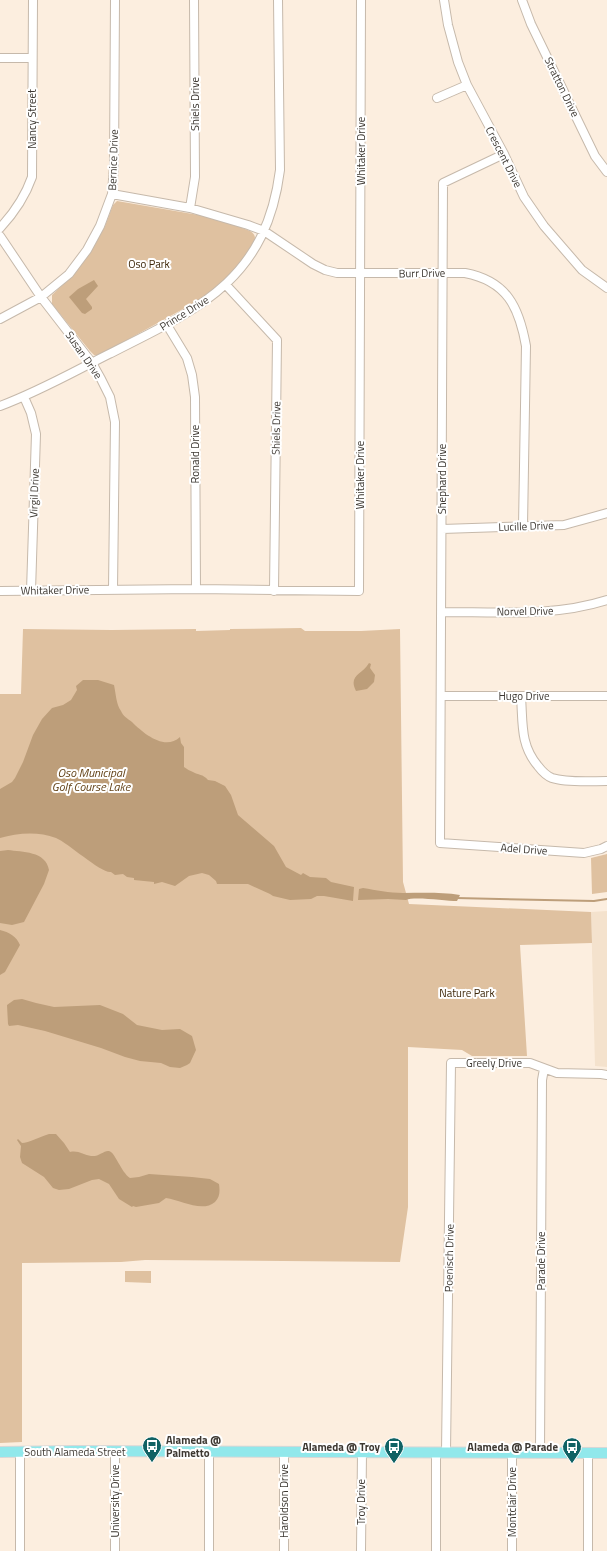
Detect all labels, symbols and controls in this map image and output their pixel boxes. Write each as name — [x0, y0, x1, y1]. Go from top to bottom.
street label: Stratton Drive — [541, 54, 584, 120]
street label: Shiels Drive — [187, 77, 203, 131]
street label: Nancy Street — [24, 89, 40, 149]
street label: Whitaker Drive — [353, 116, 369, 185]
street label: Crescent Drive — [482, 124, 526, 191]
street label: Bernice Drive — [104, 129, 122, 191]
park label: Oso Park — [128, 256, 171, 272]
street label: Burr Drive — [399, 265, 446, 281]
street label: Prince Drive — [156, 291, 212, 334]
street label: Susan Drive — [62, 328, 107, 382]
street label: Shiels Drive — [268, 400, 284, 455]
street label: Ronald Drive — [187, 424, 203, 483]
street label: Whitaker Drive — [352, 440, 368, 509]
street label: Shephard Drive — [434, 443, 450, 514]
street label: Virgil Drive — [25, 467, 43, 518]
street label: Lucille Drive — [498, 517, 554, 535]
street label: Whitaker Drive — [21, 581, 90, 599]
street label: Norvel Drive — [496, 602, 554, 619]
street label: Hugo Drive — [498, 688, 550, 704]
water label: Oso Municipal Golf Course Lake — [52, 763, 132, 796]
street label: Adel Drive — [500, 839, 548, 859]
park label: Nature Park — [439, 985, 495, 1001]
street label: Greely Drive — [466, 1055, 522, 1071]
street label: Poenisch Drive — [440, 1223, 458, 1292]
street label: Parade Drive — [533, 1231, 549, 1291]
place label: Alameda @ Palmetto — [166, 1432, 221, 1461]
bus stop icon: Alameda @ Palmetto — [141, 1435, 163, 1463]
bus stop icon: Alameda @ Troy — [383, 1436, 405, 1464]
bus stop icon: Alameda @ Parade — [561, 1436, 583, 1464]
place label: Alameda @ Troy — [302, 1439, 380, 1455]
place label: Alameda @ Parade — [467, 1439, 558, 1455]
street label: South Alameda Street — [24, 1444, 126, 1460]
street label: University Drive — [107, 1464, 123, 1538]
street label: Haroldson Drive — [276, 1464, 292, 1538]
street label: Montclair Drive — [504, 1466, 520, 1537]
street label: Troy Drive — [353, 1479, 369, 1525]

